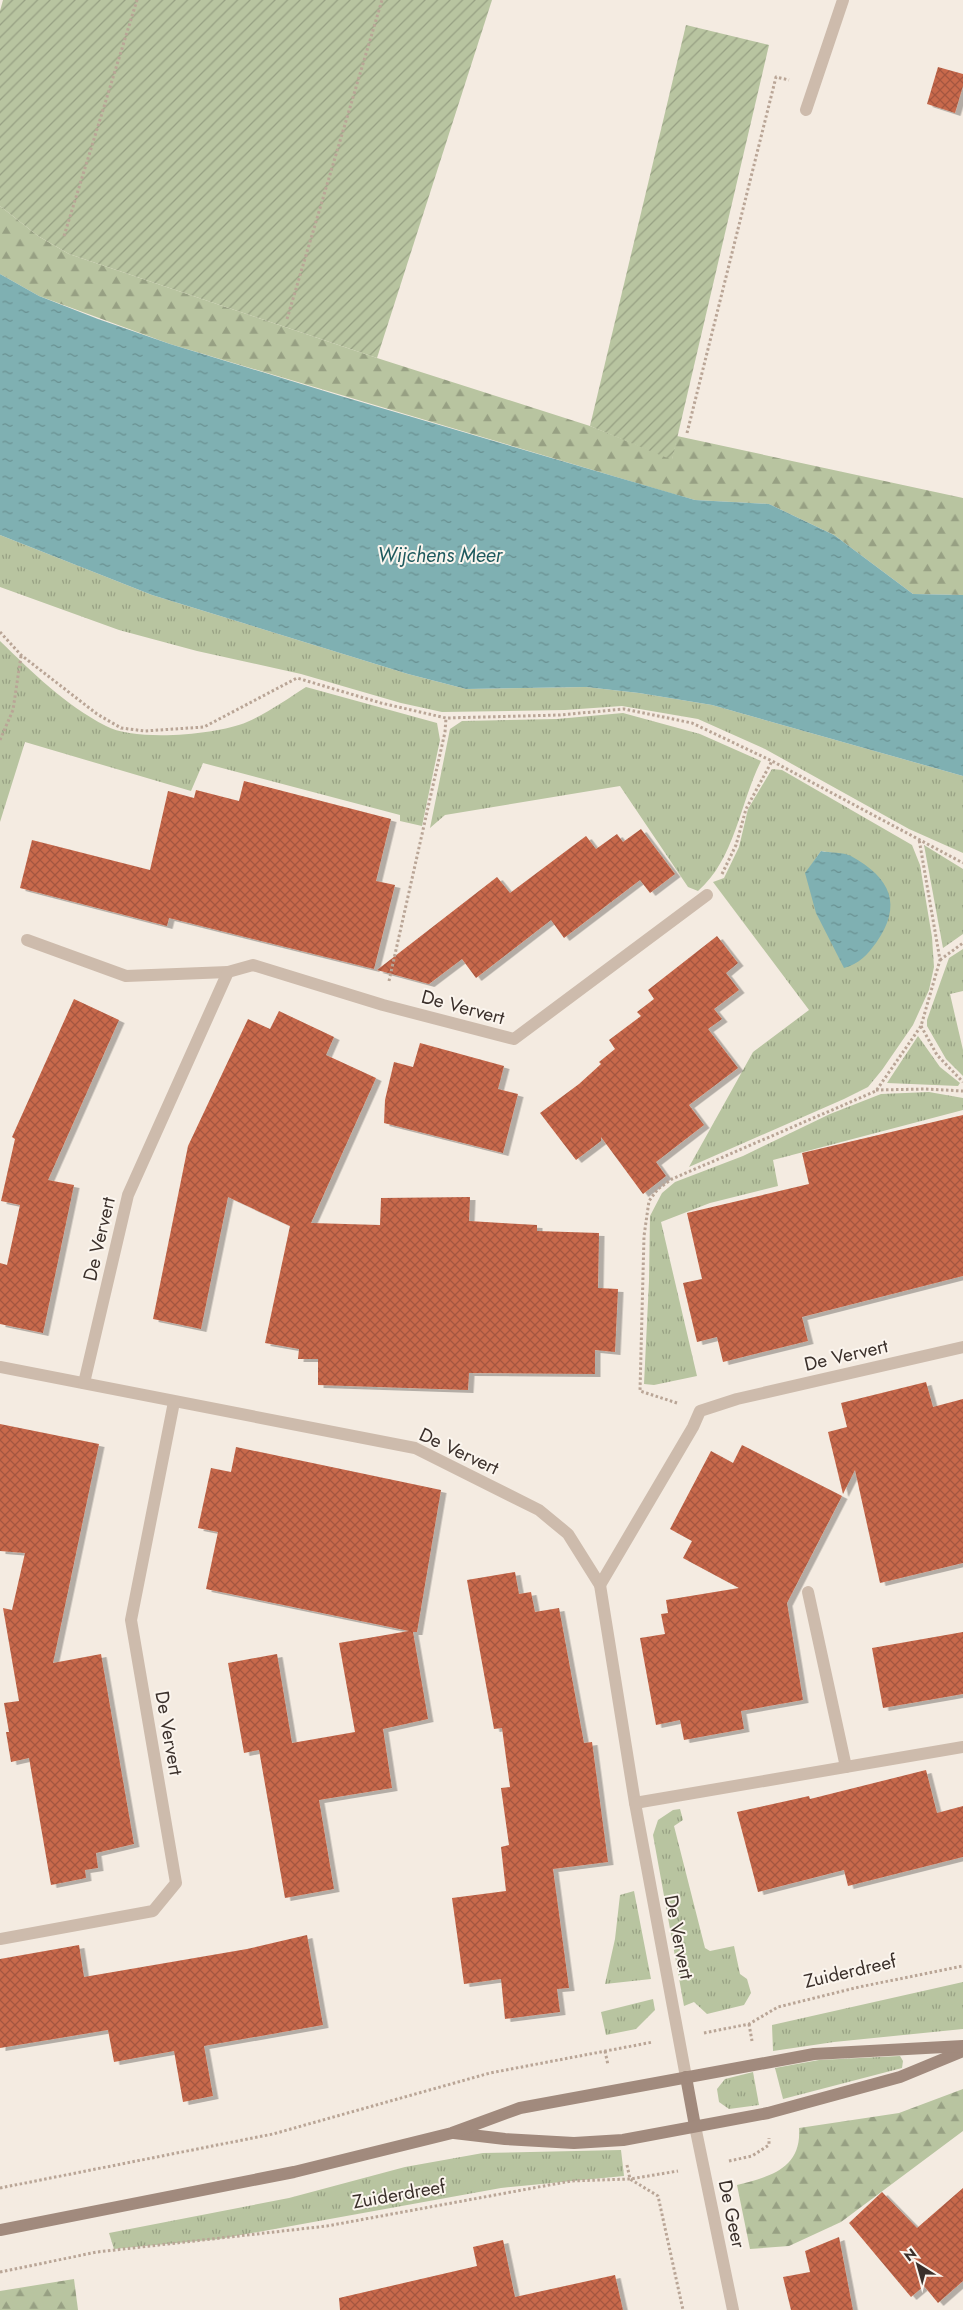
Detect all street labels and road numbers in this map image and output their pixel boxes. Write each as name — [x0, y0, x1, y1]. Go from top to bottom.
street label: De Ververt — [418, 983, 508, 1031]
street label: De Ververt — [76, 1194, 122, 1284]
street label: De Ververt — [801, 1332, 891, 1378]
street label: De Ververt — [415, 1421, 504, 1481]
street label: De Ververt — [148, 1689, 190, 1778]
street label: De Ververt — [658, 1893, 700, 1982]
street label: Zuiderdreef — [801, 1947, 899, 1995]
street label: Zuiderdreef — [350, 2172, 448, 2215]
street label: De Geer — [712, 2177, 753, 2251]

